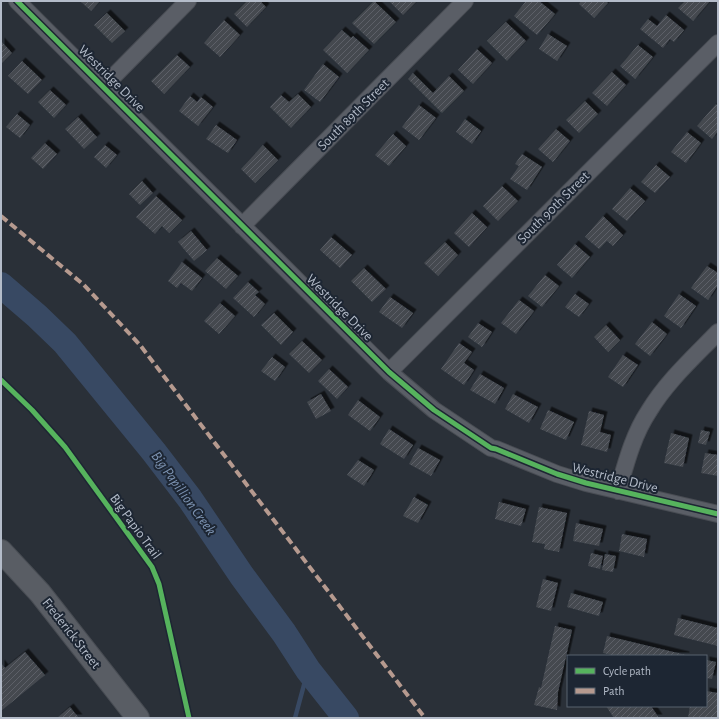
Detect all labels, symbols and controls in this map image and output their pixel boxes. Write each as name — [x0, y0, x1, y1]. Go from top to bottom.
street label: Westridge Drive — [75, 43, 147, 115]
street label: South 89th Street — [315, 76, 392, 153]
street label: South 90th Street — [515, 169, 593, 246]
street label: Westridge Drive — [303, 272, 375, 344]
water label: Big Papillion Creek — [148, 449, 219, 538]
street label: Westridge Drive — [570, 461, 659, 495]
street label: Big Papio Trail — [107, 491, 163, 562]
street label: Frederick Street — [39, 596, 103, 672]
legend — [567, 655, 707, 707]
text: Cycle path — [603, 665, 651, 678]
text: Path — [603, 685, 625, 697]

